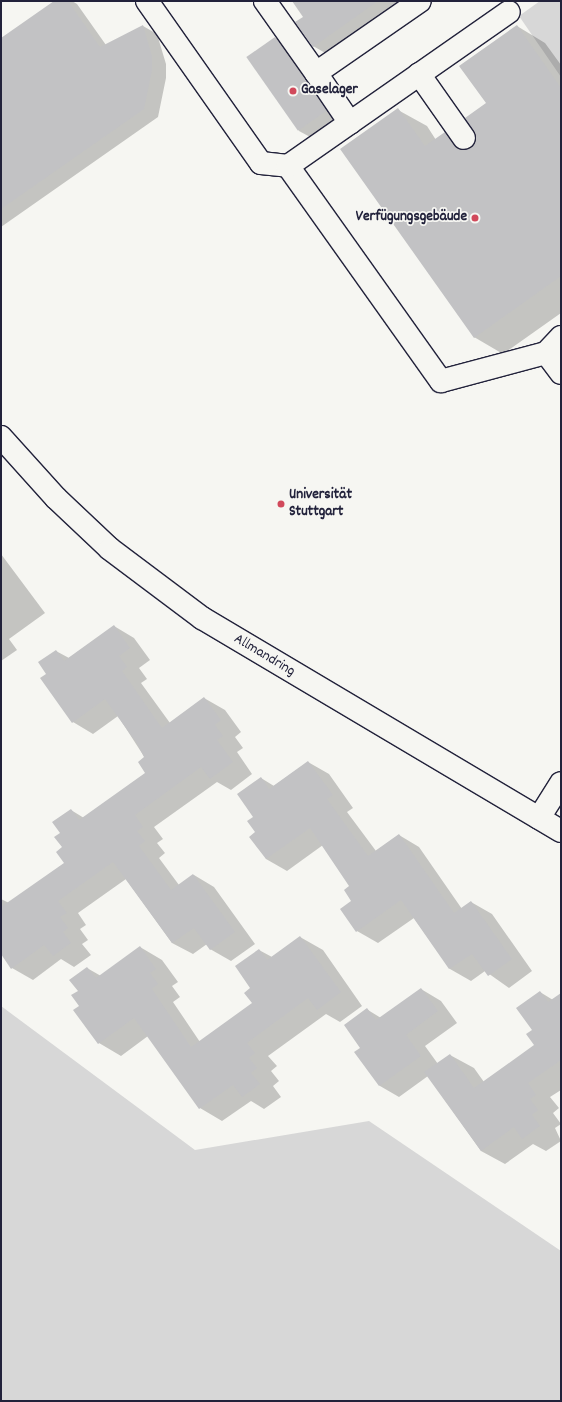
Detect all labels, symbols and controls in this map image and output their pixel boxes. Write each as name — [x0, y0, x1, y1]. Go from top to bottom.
place label: Gaselager — [301, 82, 358, 100]
marker: Gaselager — [288, 86, 298, 96]
place label: Verfügungsgebäude — [356, 209, 467, 227]
marker: Verfügungsgebäude — [470, 213, 480, 223]
place label: Universität Stuttgart — [289, 486, 352, 521]
marker: Universität Stuttgart — [276, 499, 286, 509]
street label: Allmandring — [230, 631, 298, 681]

